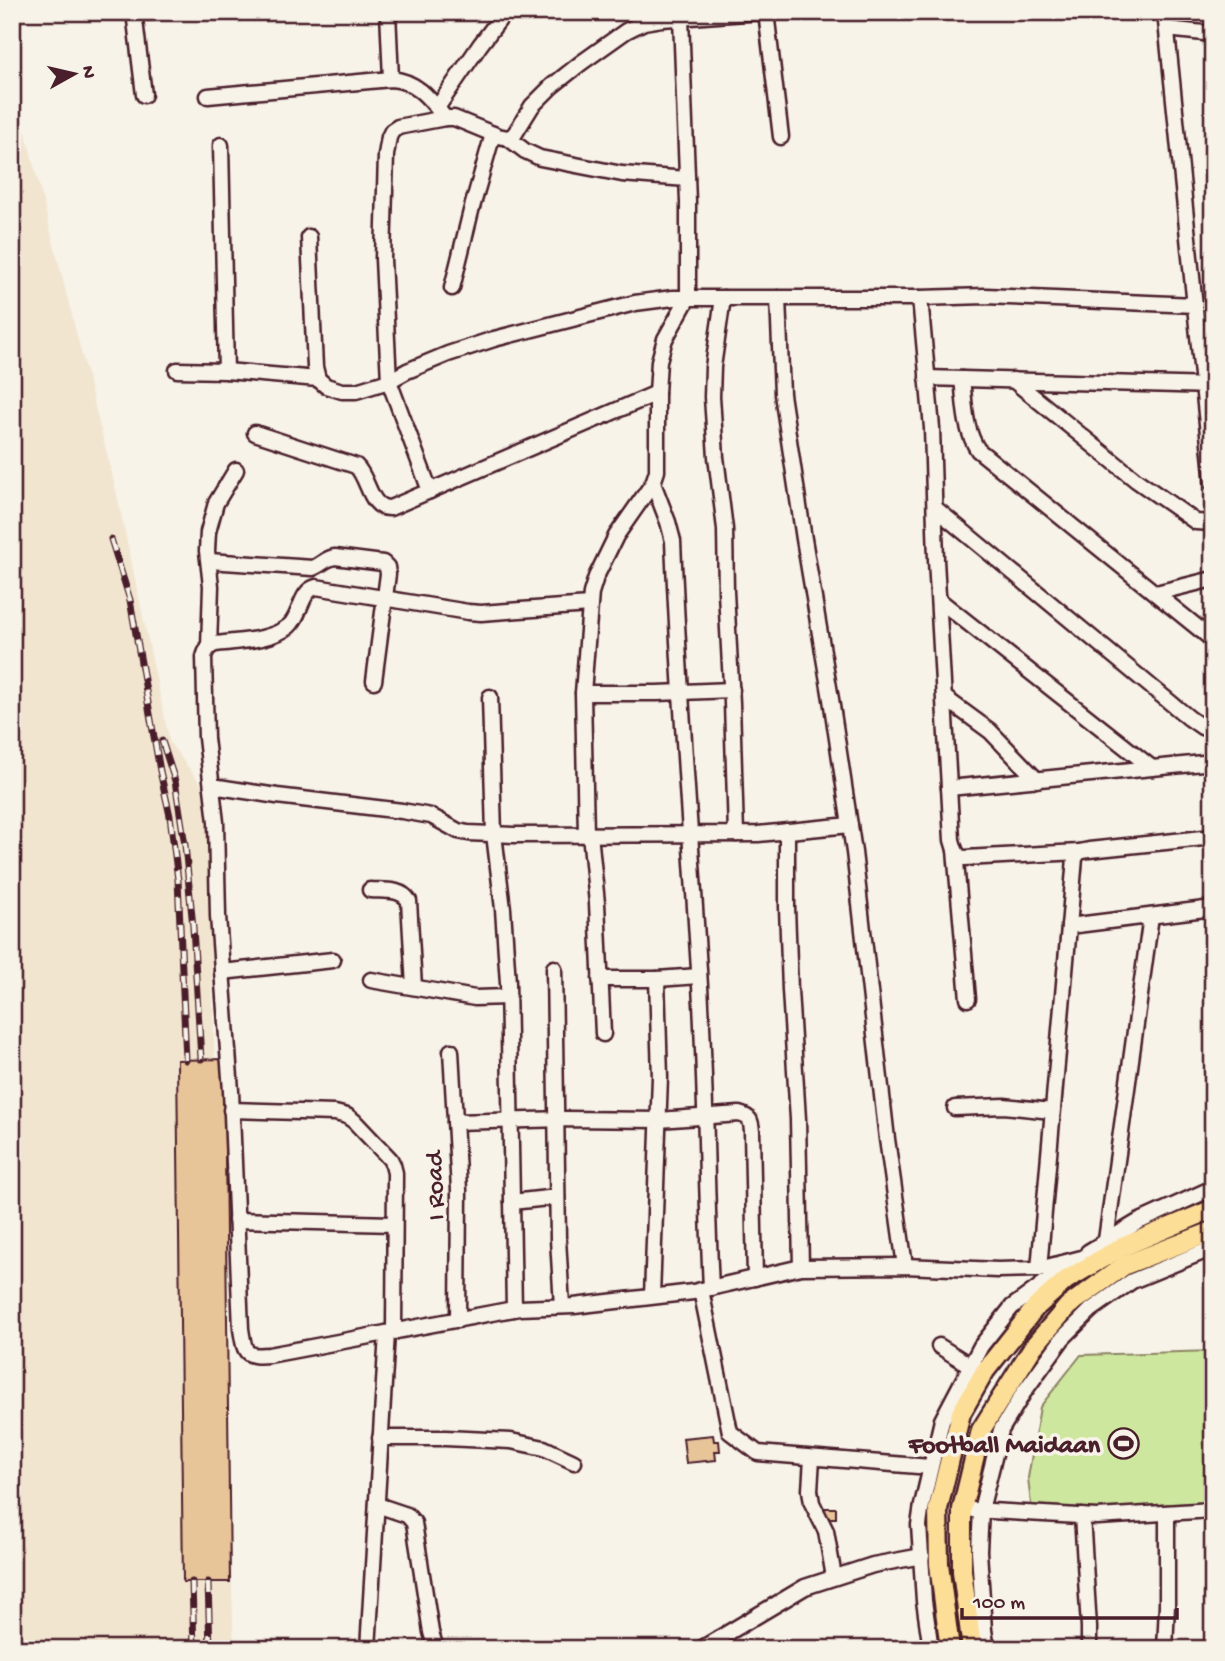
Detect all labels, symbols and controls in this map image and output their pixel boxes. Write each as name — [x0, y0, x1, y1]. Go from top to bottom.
north arrow — [38, 38, 108, 108]
text: N — [75, 64, 100, 80]
street label: I Road — [421, 1149, 454, 1221]
sports icon: Football Maidaan — [1106, 1426, 1140, 1460]
place label: Football Maidaan — [908, 1432, 1101, 1463]
scale bar — [962, 1577, 1178, 1621]
text: 100 m — [972, 1592, 1025, 1617]

